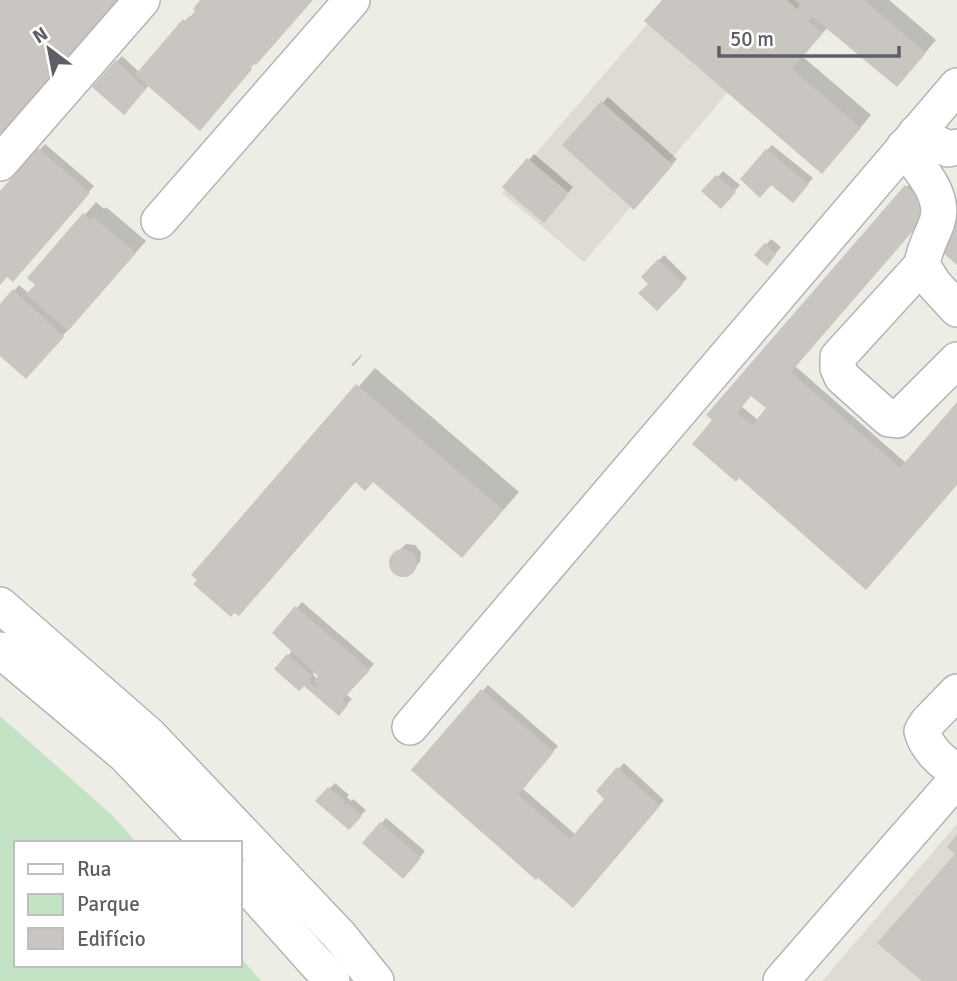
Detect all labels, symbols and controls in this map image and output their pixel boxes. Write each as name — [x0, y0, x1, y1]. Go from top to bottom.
north arrow — [14, 14, 84, 84]
scale bar — [719, 14, 899, 58]
text: N — [29, 22, 52, 49]
text: 50 m — [730, 26, 774, 52]
legend — [14, 841, 242, 967]
text: Rua — [77, 856, 111, 882]
text: Parque — [77, 891, 140, 917]
text: Edifício — [77, 926, 146, 952]

